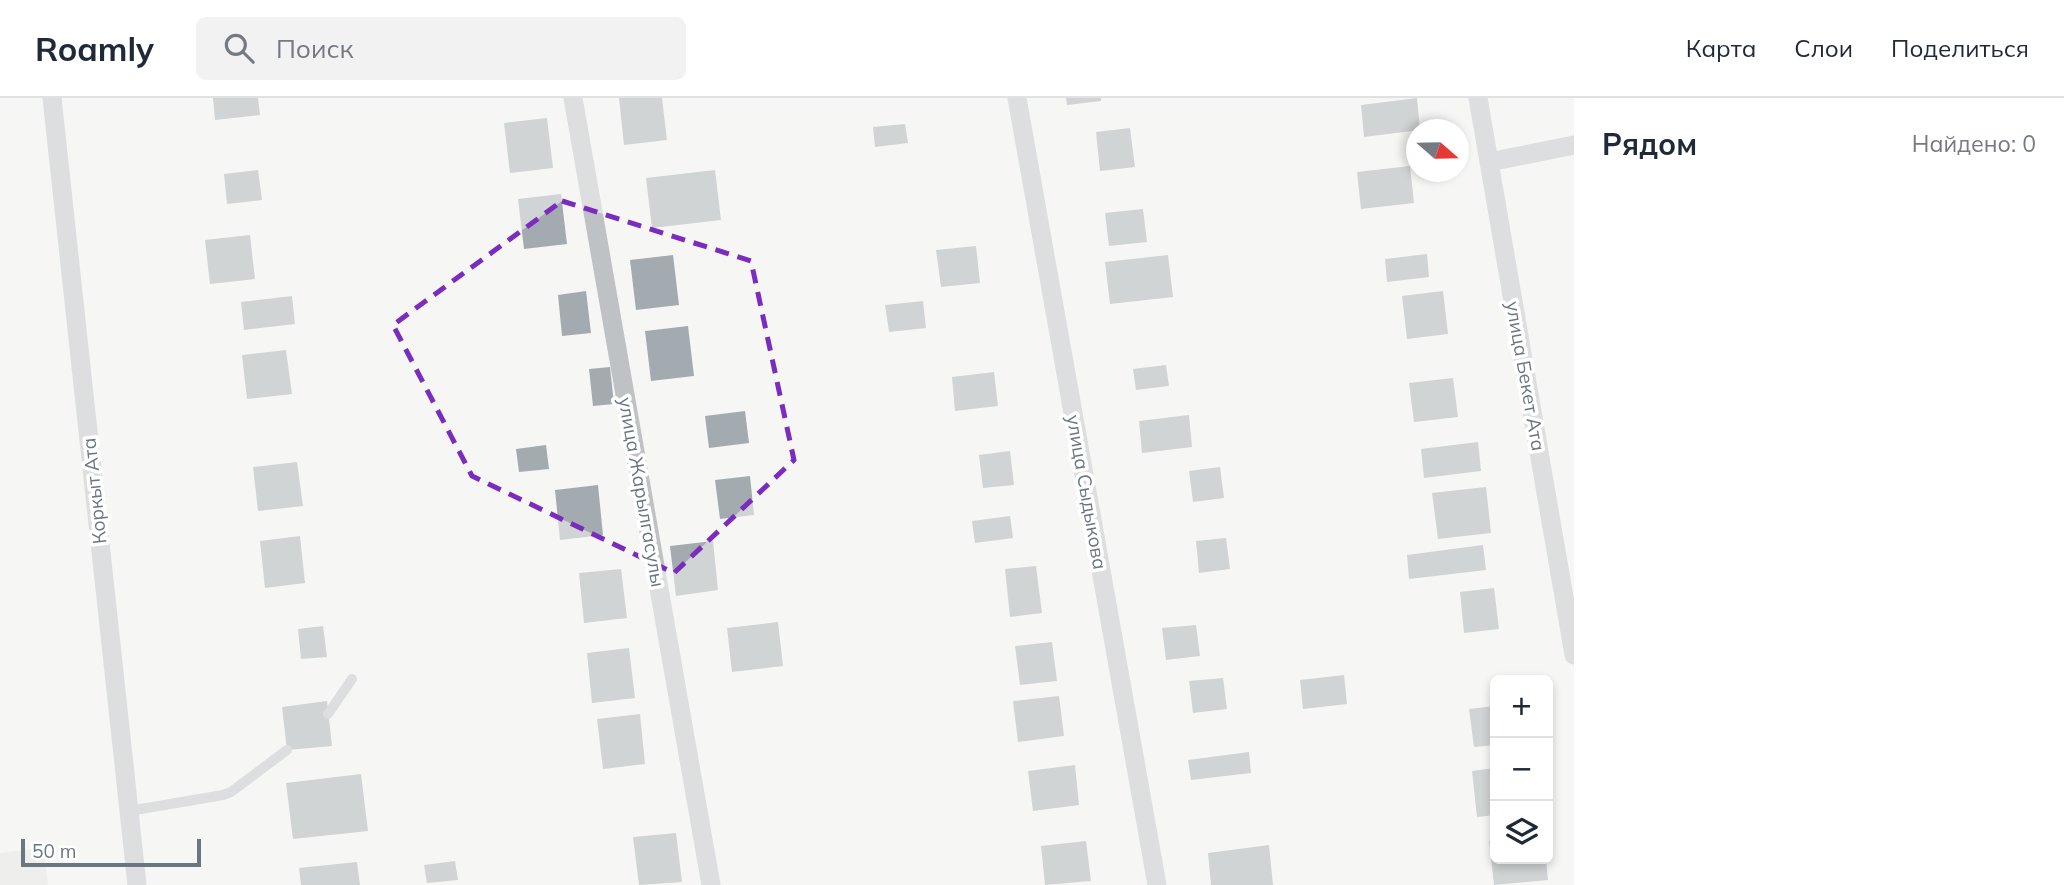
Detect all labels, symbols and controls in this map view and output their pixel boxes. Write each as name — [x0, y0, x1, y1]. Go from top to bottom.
search box — [196, 17, 686, 80]
text: Roamly — [35, 28, 154, 69]
icon: search — [220, 29, 258, 67]
text: Поиск — [276, 32, 354, 65]
text: Карта — [1686, 33, 1756, 63]
text: Слои — [1794, 33, 1853, 63]
text: Поделиться — [1891, 33, 2029, 63]
north arrow — [1406, 119, 1469, 182]
text: Рядом — [1602, 125, 1697, 163]
text: Найдено: 0 — [1912, 129, 2036, 158]
street label: улица Бекет Ата — [1501, 299, 1551, 453]
street label: улица Жарылгасулы — [613, 395, 671, 589]
street label: улица Сыдыкова — [1062, 413, 1112, 571]
street label: Коркыт Ата — [76, 437, 112, 545]
map controls — [1490, 675, 1553, 864]
button: + — [1490, 675, 1553, 738]
button: − — [1490, 738, 1553, 801]
button: layers — [1490, 801, 1553, 864]
scale bar — [21, 836, 201, 868]
text: 50 m — [32, 839, 76, 863]

